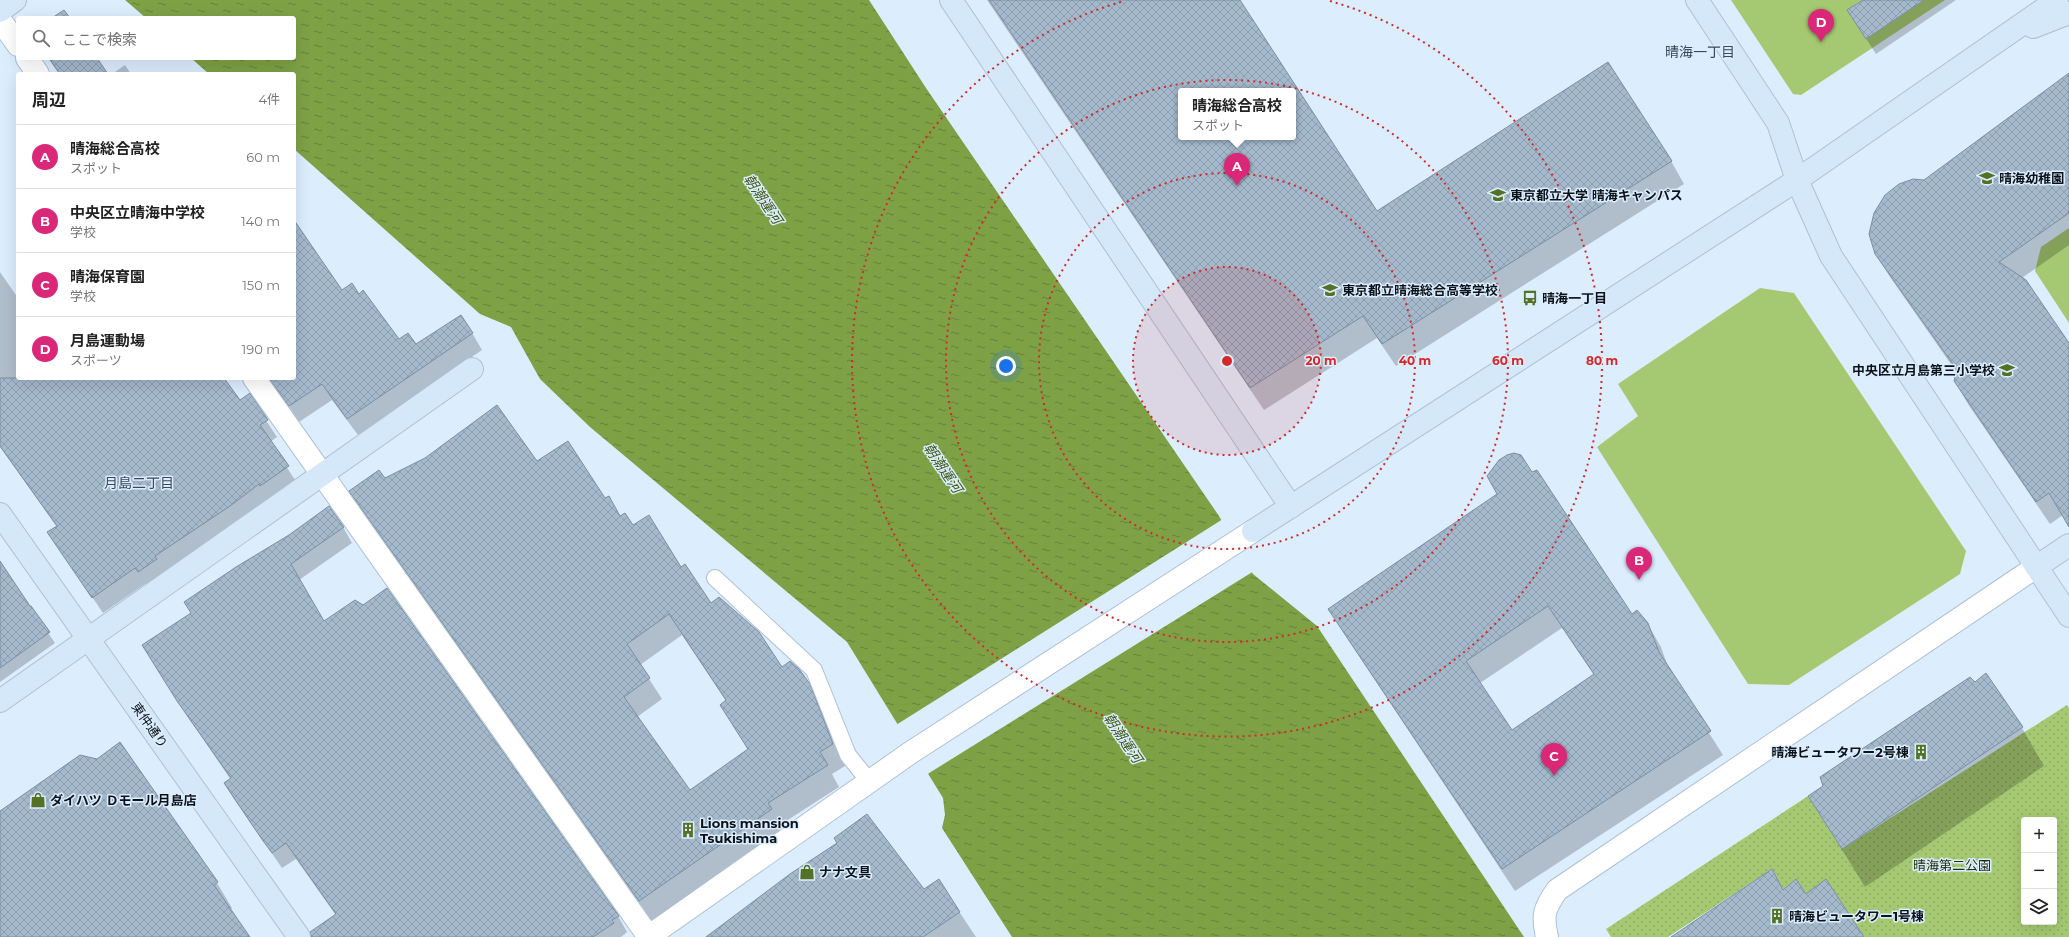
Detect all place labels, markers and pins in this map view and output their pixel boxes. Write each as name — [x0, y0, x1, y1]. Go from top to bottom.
pin: D — [1808, 9, 1834, 42]
pin: A — [1224, 153, 1250, 186]
school or university icon: 晴海幼稚園 — [1978, 169, 1996, 187]
place label: 晴海幼稚園 — [1999, 170, 2064, 186]
school or university icon: 東京都立大学 晴海キャンパス — [1489, 186, 1507, 204]
place label: 東京都立大学 晴海キャンパス — [1510, 187, 1683, 203]
school or university icon: 東京都立晴海総合高等学校 — [1321, 281, 1339, 299]
place label: 東京都立晴海総合高等学校 — [1342, 282, 1498, 298]
bus stop icon: 晴海一丁目 — [1521, 289, 1539, 307]
place label: 晴海一丁目 — [1542, 290, 1607, 306]
centre of rings — [1220, 354, 1234, 368]
school or university icon: 中央区立月島第三小学校 — [1998, 361, 2016, 379]
place label: 中央区立月島第三小学校 — [1852, 362, 1995, 378]
pin: B — [1626, 547, 1652, 580]
pin: C — [1541, 743, 1567, 776]
building icon: 晴海ビュータワー2号棟 — [1912, 743, 1930, 761]
place label: 晴海ビュータワー2号棟 — [1771, 744, 1909, 760]
shop icon: ダイハツ Ｄモール月島店 — [29, 791, 47, 809]
place label: ダイハツ Ｄモール月島店 — [50, 792, 196, 808]
place label: Lions mansion Tsukishima — [700, 815, 799, 846]
building icon: Lions mansion Tsukishima — [679, 821, 697, 839]
shop icon: ナナ文具 — [798, 863, 816, 881]
place label: ナナ文具 — [819, 864, 871, 880]
building icon: 晴海ビュータワー1号棟 — [1768, 907, 1786, 925]
place label: 晴海ビュータワー1号棟 — [1789, 908, 1924, 924]

